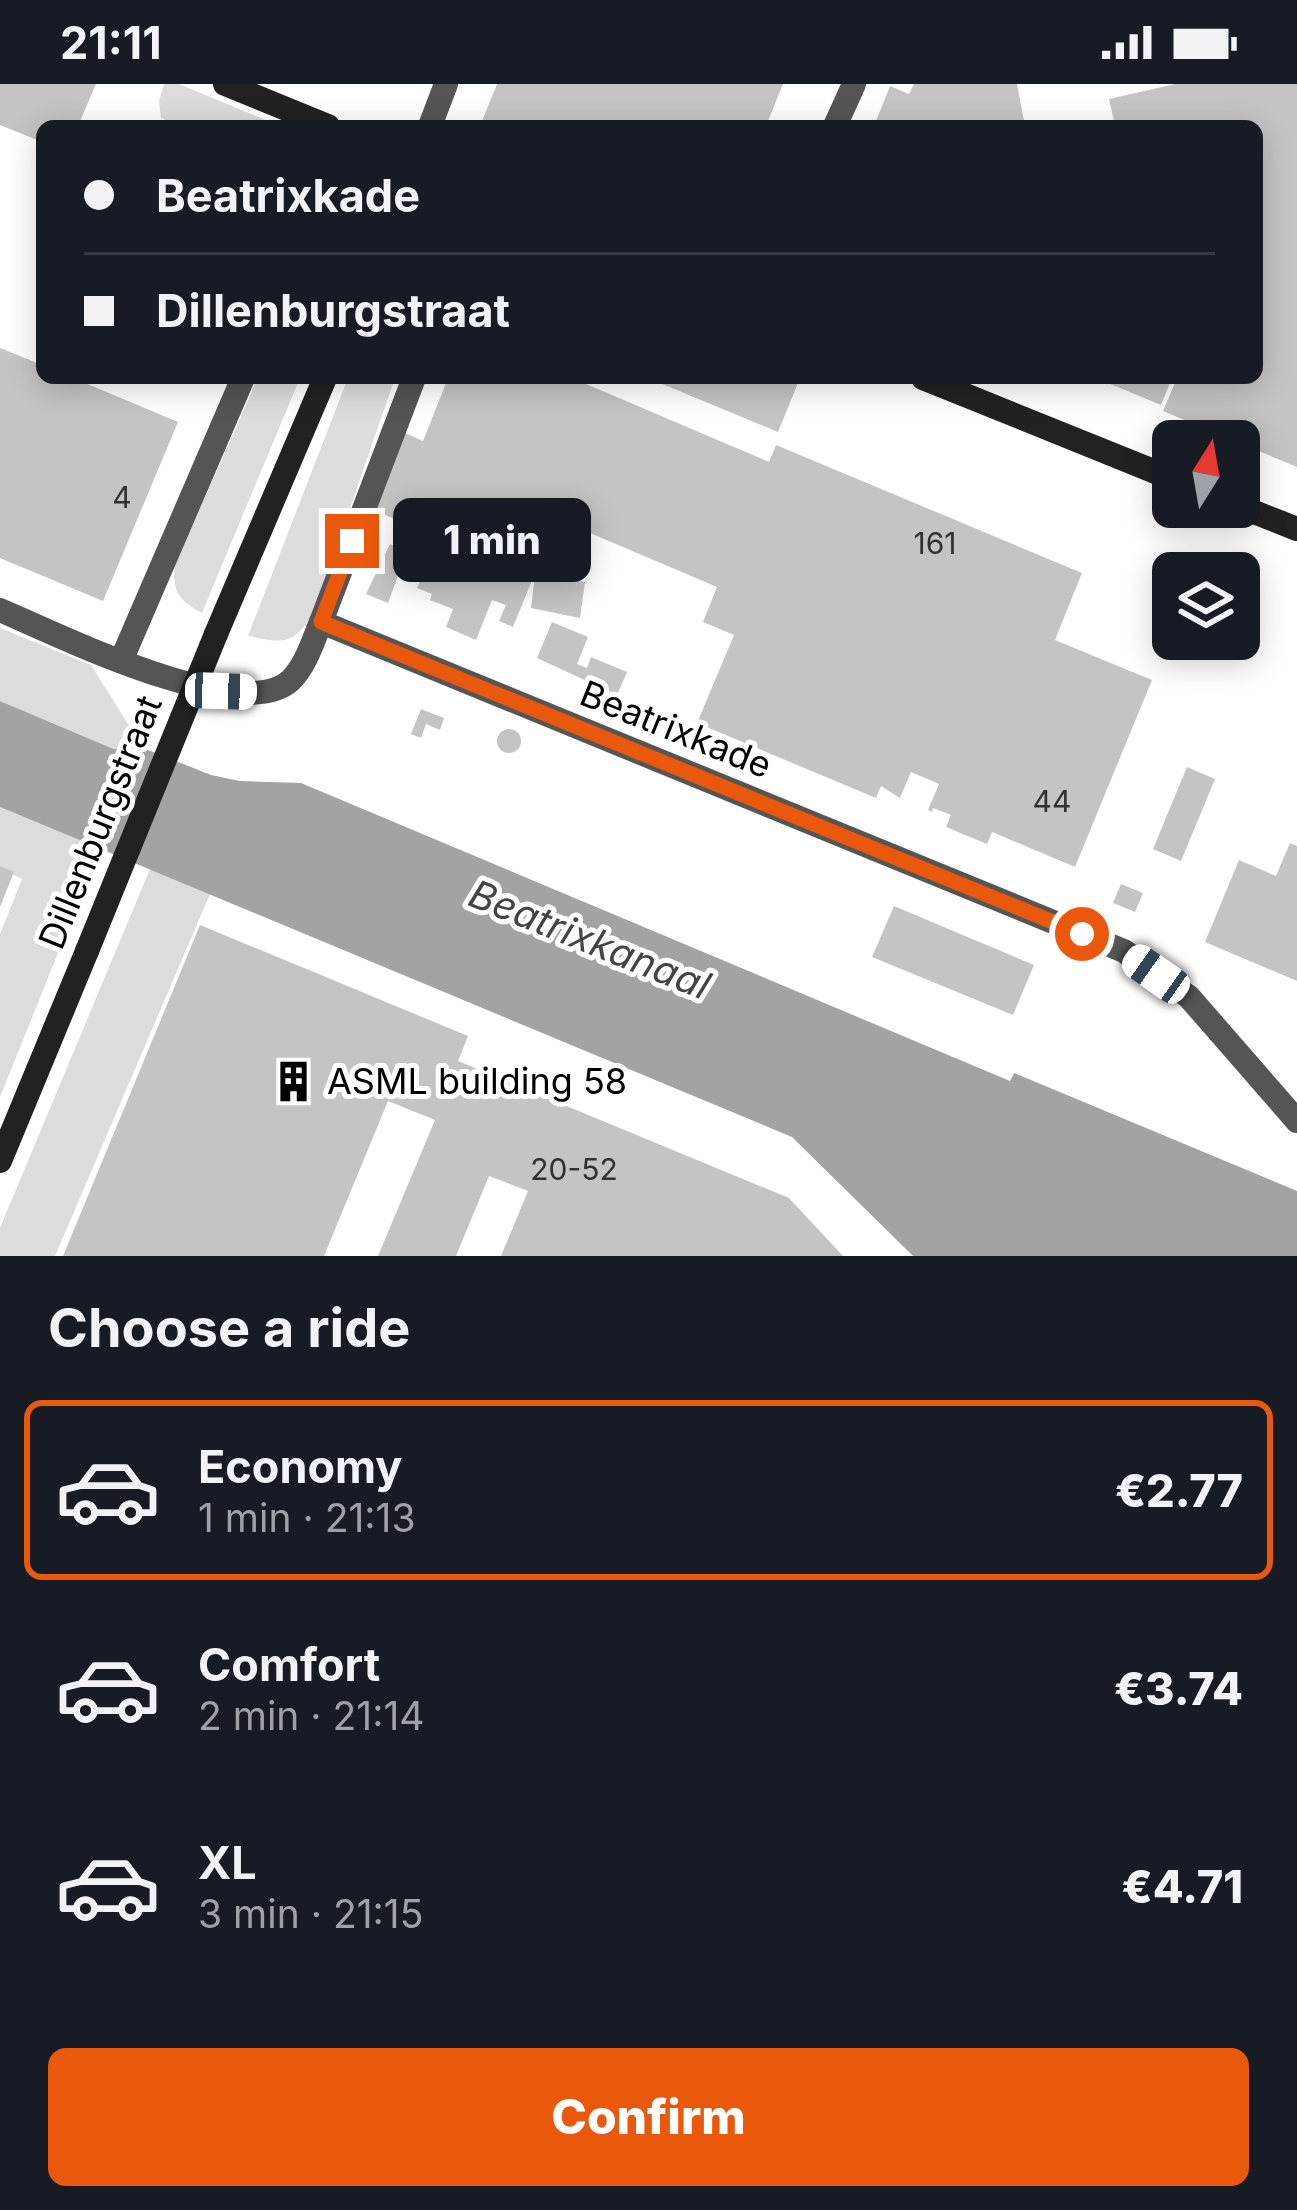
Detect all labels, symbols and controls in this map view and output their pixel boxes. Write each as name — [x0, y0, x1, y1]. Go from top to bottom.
text: 21:11 — [60, 15, 162, 70]
text: Beatrixkade — [156, 168, 420, 223]
text: Dillenburgstraat — [156, 283, 510, 338]
north arrow — [1152, 420, 1260, 528]
map controls — [1152, 420, 1260, 660]
house number: 4 — [112, 479, 132, 515]
callout: 1 min — [394, 499, 592, 583]
route end — [325, 514, 379, 568]
text: 1 min — [443, 516, 541, 563]
house number: 161 — [913, 525, 957, 561]
button: layers — [1152, 552, 1260, 660]
street label: Beatrixkade — [574, 671, 778, 787]
car — [184, 672, 258, 710]
street label: Dillenburgstraat — [29, 689, 171, 955]
house number: 44 — [1033, 783, 1071, 819]
water label: Beatrixkanaal — [463, 869, 718, 1009]
route start — [1055, 907, 1109, 961]
car — [1116, 939, 1196, 1009]
building icon: ASML building 58 — [270, 1058, 316, 1104]
place label: ASML building 58 — [327, 1059, 627, 1103]
house number: 20-52 — [530, 1151, 618, 1187]
text: Choose a ride — [48, 1295, 410, 1360]
icon: car — [54, 1436, 162, 1544]
text: Economy — [198, 1439, 402, 1494]
text: €2.77 — [1115, 1463, 1243, 1518]
text: 1 min · 21:13 — [198, 1494, 416, 1541]
icon: car — [54, 1634, 162, 1742]
text: Comfort — [198, 1637, 380, 1692]
text: €3.74 — [1114, 1661, 1243, 1716]
text: 2 min · 21:14 — [198, 1692, 425, 1739]
icon: car — [54, 1832, 162, 1940]
text: XL — [198, 1835, 257, 1890]
text: €4.71 — [1122, 1859, 1243, 1914]
text: 3 min · 21:15 — [198, 1890, 423, 1937]
button: Confirm — [48, 2048, 1249, 2186]

